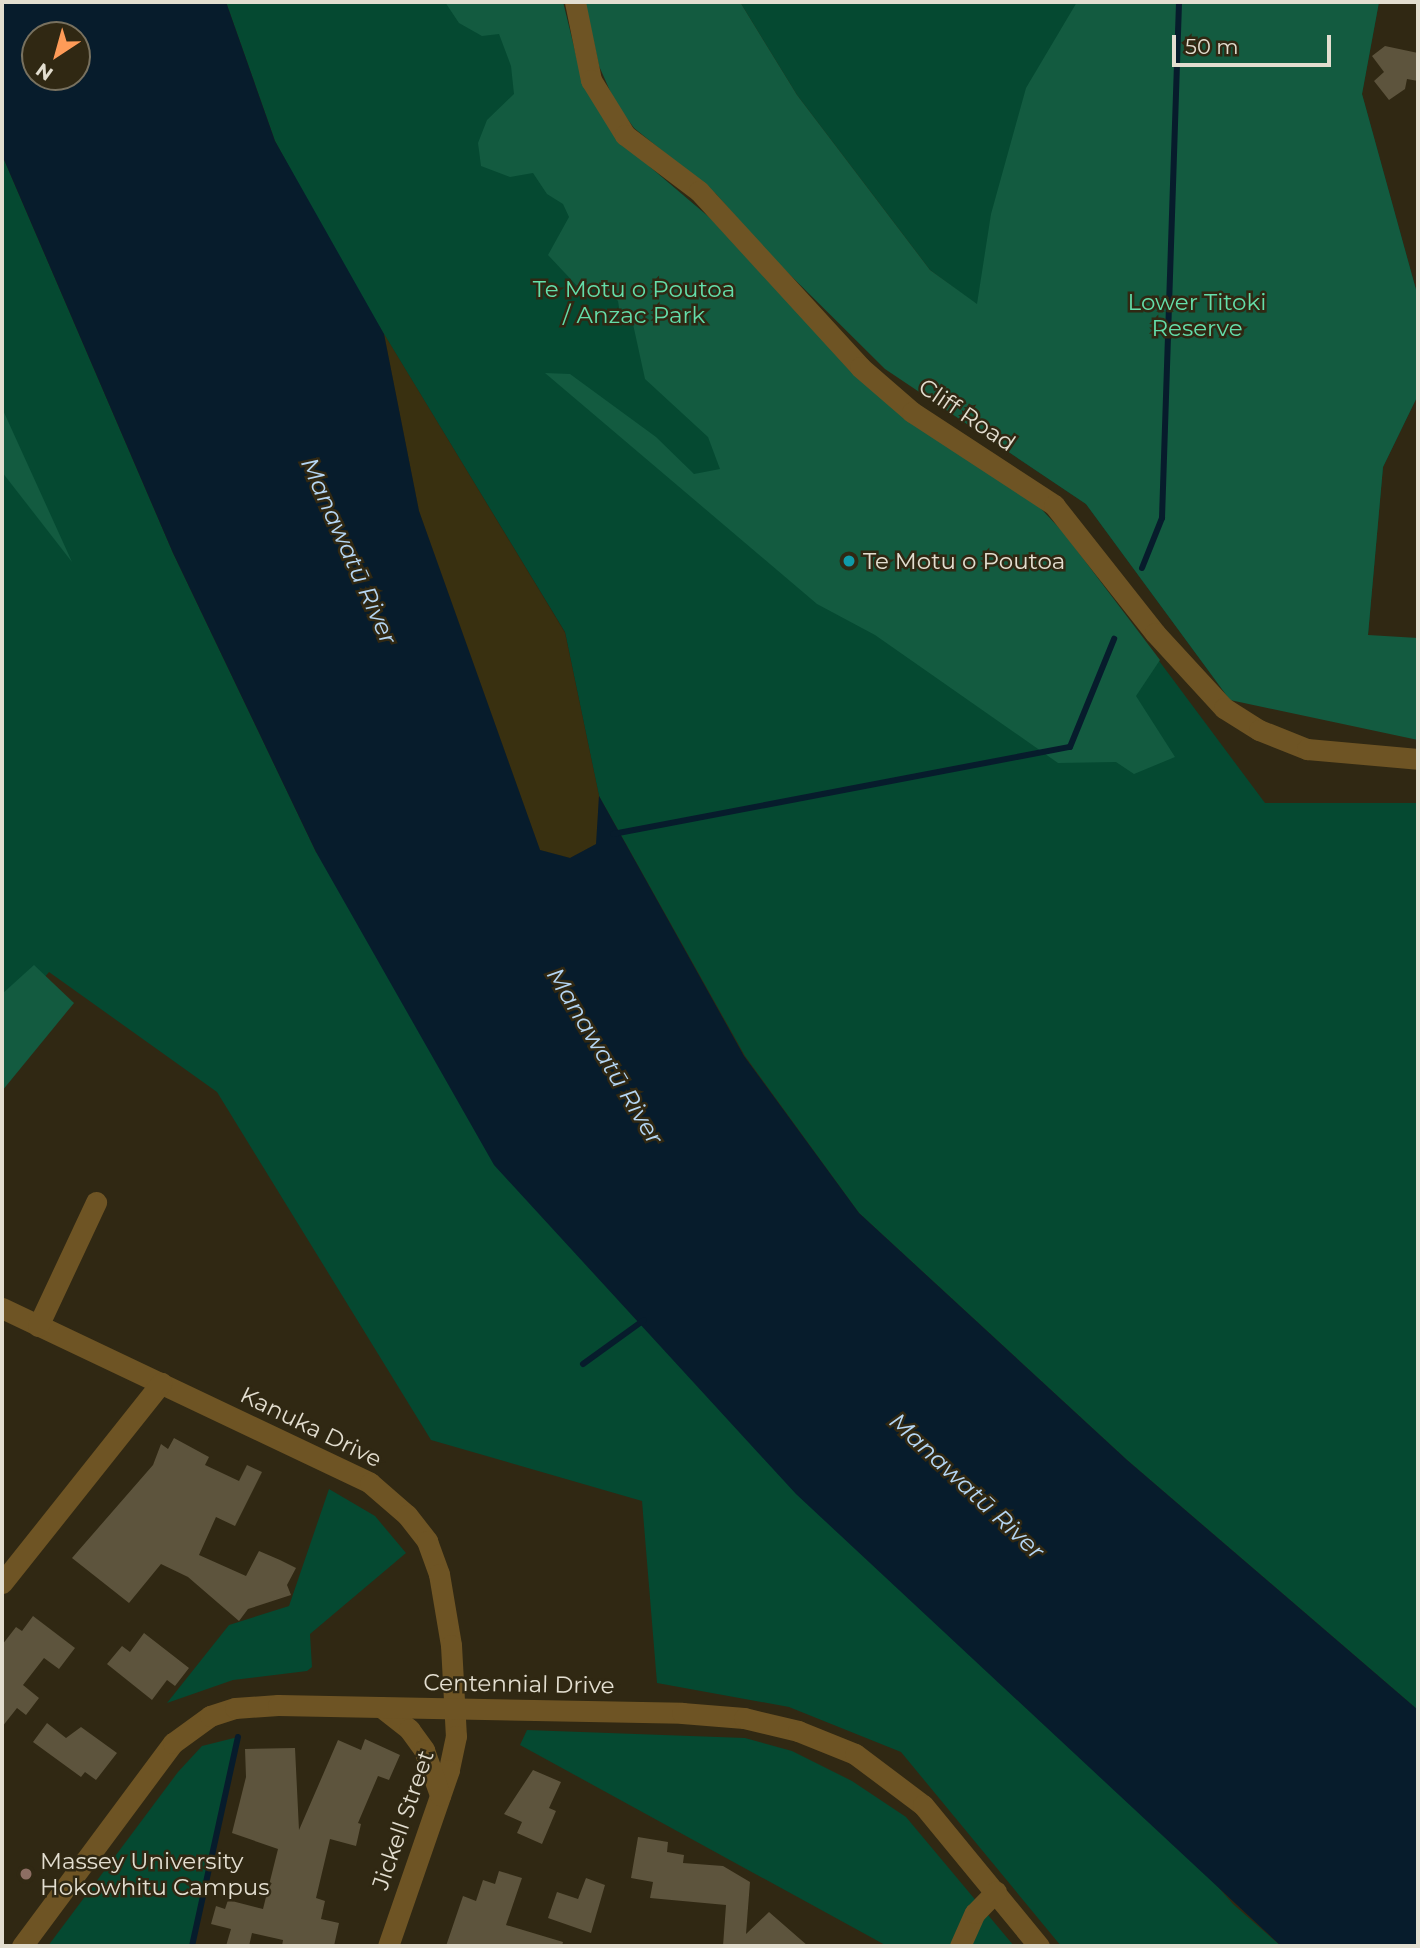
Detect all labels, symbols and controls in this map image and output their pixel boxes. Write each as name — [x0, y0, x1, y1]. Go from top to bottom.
north arrow — [21, 21, 91, 91]
scale bar — [1175, 21, 1334, 65]
text: 50 m — [1185, 34, 1239, 59]
text: N — [32, 58, 58, 86]
park label: Te Motu o Poutoa / Anzac Park — [533, 275, 735, 329]
park label: Lower Titoki Reserve — [1128, 288, 1266, 342]
street label: Cliff Road — [913, 373, 1021, 457]
water label: Manawatū River — [295, 453, 403, 649]
place label: Te Motu o Poutoa — [863, 547, 1065, 575]
marker: Te Motu o Poutoa — [841, 553, 857, 569]
water label: Manawatū River — [541, 962, 669, 1150]
street label: Kanuka Drive — [236, 1381, 386, 1473]
water label: Manawatū River — [884, 1407, 1050, 1565]
street label: Centennial Drive — [423, 1669, 615, 1699]
street label: Jickell Street — [366, 1747, 440, 1893]
place label: Massey University Hokowhitu Campus — [40, 1847, 269, 1901]
marker: Massey University Hokowhitu Campus — [18, 1866, 34, 1882]

